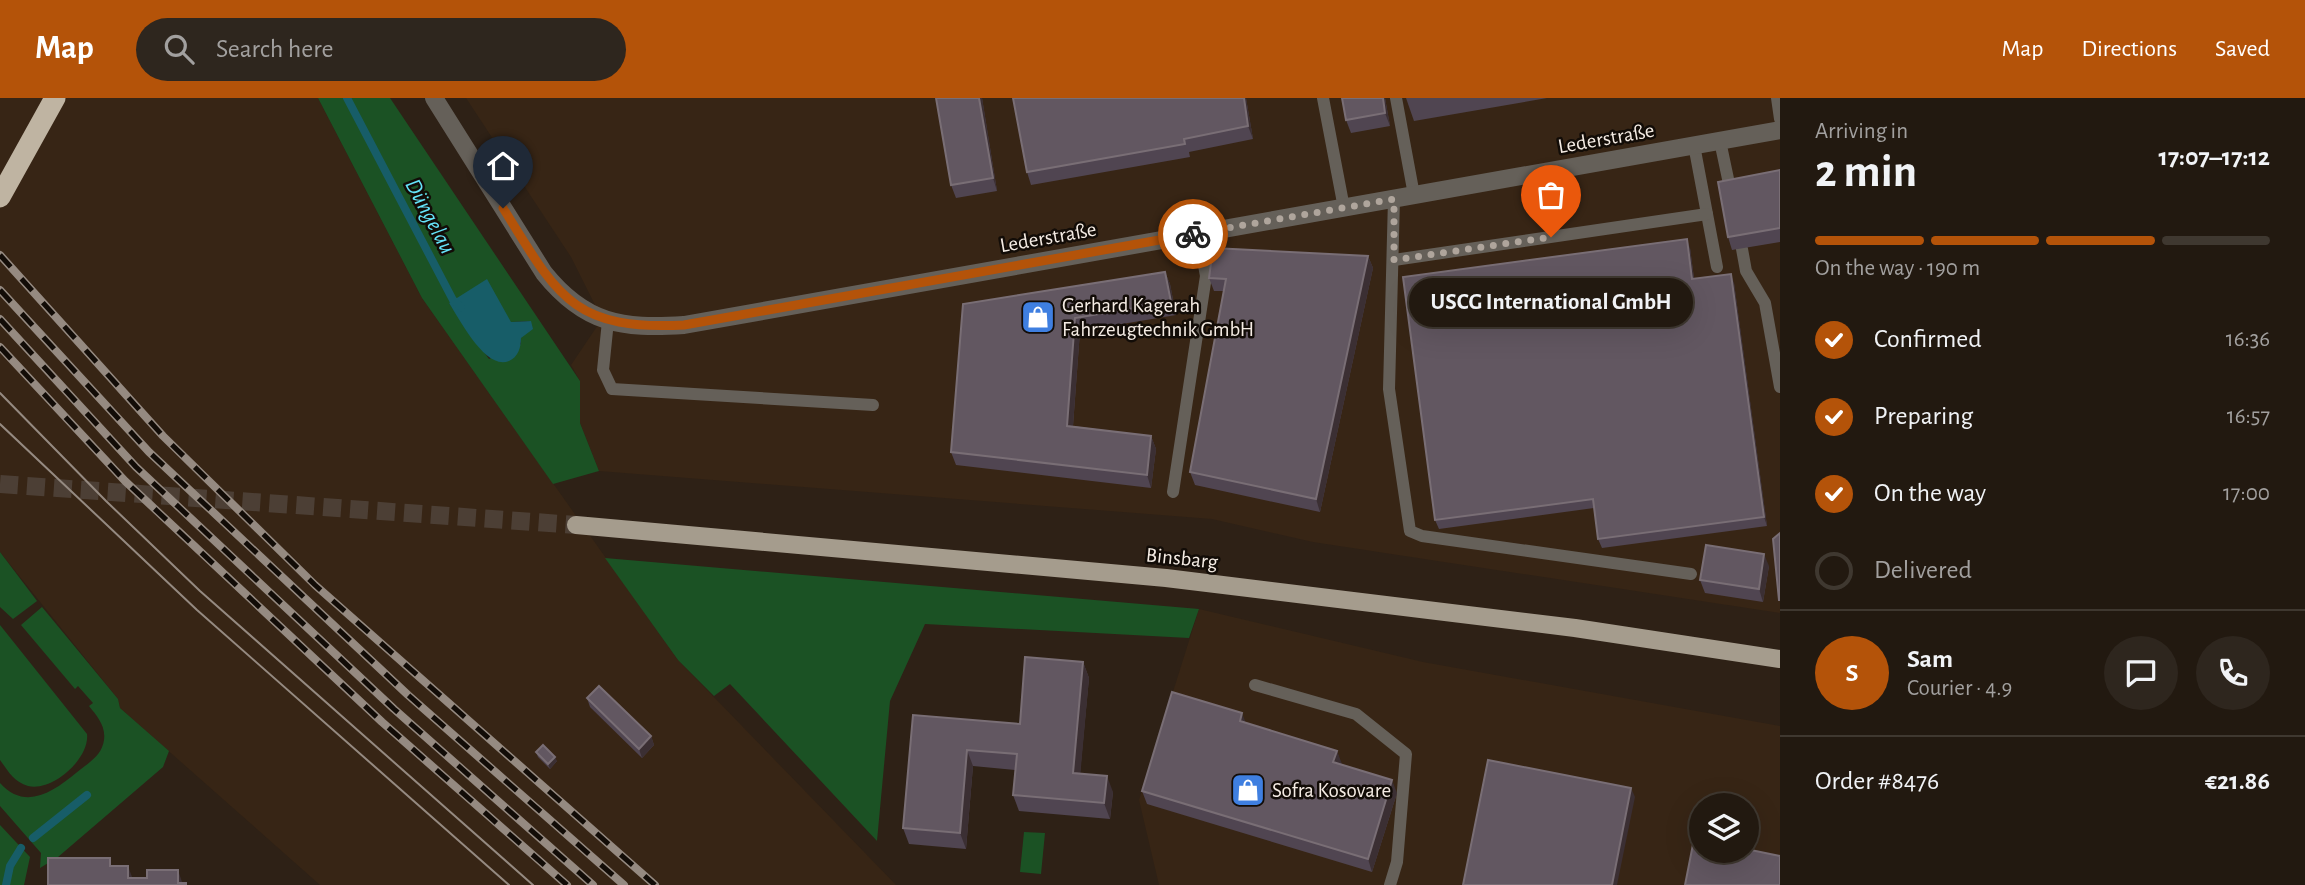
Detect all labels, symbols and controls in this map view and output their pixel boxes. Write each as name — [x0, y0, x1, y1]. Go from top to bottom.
search box — [136, 18, 626, 81]
icon: search — [160, 30, 198, 68]
text: Map — [35, 32, 94, 65]
text: Search here — [216, 36, 334, 62]
text: Map — [2001, 37, 2043, 61]
text: Directions — [2081, 37, 2177, 61]
text: Saved — [2215, 37, 2270, 61]
street label: Lederstraße — [1556, 120, 1656, 157]
text: Arriving in — [1815, 120, 1908, 143]
pin — [473, 136, 533, 208]
text: 17:07–17:12 — [2159, 144, 2270, 170]
icon: home — [484, 147, 522, 185]
text: 2 min — [1815, 149, 1917, 195]
pin — [1521, 165, 1581, 237]
water label: Düngelau — [400, 175, 459, 258]
icon: bag — [1532, 176, 1570, 214]
courier — [1158, 199, 1228, 269]
icon: bike — [1174, 215, 1212, 253]
street label: Lederstraße — [998, 219, 1098, 256]
text: On the way · 190 m — [1815, 257, 1980, 280]
callout: USCG International GmbH — [1409, 279, 1693, 328]
text: USCG International GmbH — [1431, 291, 1671, 314]
place label: Gerhard Kagerah Fahrzeugtechnik GmbH — [1062, 295, 1254, 340]
shop icon: Gerhard Kagerah Fahrzeugtechnik GmbH — [1019, 298, 1057, 336]
icon: check — [1815, 321, 1853, 359]
text: Confirmed — [1874, 326, 1982, 352]
text: 16:36 — [2226, 328, 2270, 351]
icon: check — [1815, 398, 1853, 436]
text: Preparing — [1874, 403, 1973, 429]
text: 16:57 — [2227, 405, 2270, 428]
icon: check — [1815, 475, 1853, 513]
text: On the way — [1874, 480, 1986, 506]
text: 17:00 — [2223, 482, 2270, 505]
street label: Binsbarg — [1145, 544, 1220, 573]
text: Delivered — [1874, 557, 1972, 583]
button: chat — [2104, 636, 2178, 710]
button: phone — [2196, 636, 2270, 710]
text: Sam — [1907, 646, 1953, 672]
text: S — [1846, 660, 1858, 686]
text: Courier · 4.9 — [1907, 677, 2012, 700]
text: Order #8476 — [1815, 768, 1939, 794]
text: €21.86 — [2205, 768, 2270, 794]
shop icon: Sofra Kosovare — [1229, 771, 1267, 809]
place label: Sofra Kosovare — [1272, 780, 1391, 801]
map controls — [1689, 793, 1759, 863]
button: layers — [1689, 793, 1759, 863]

